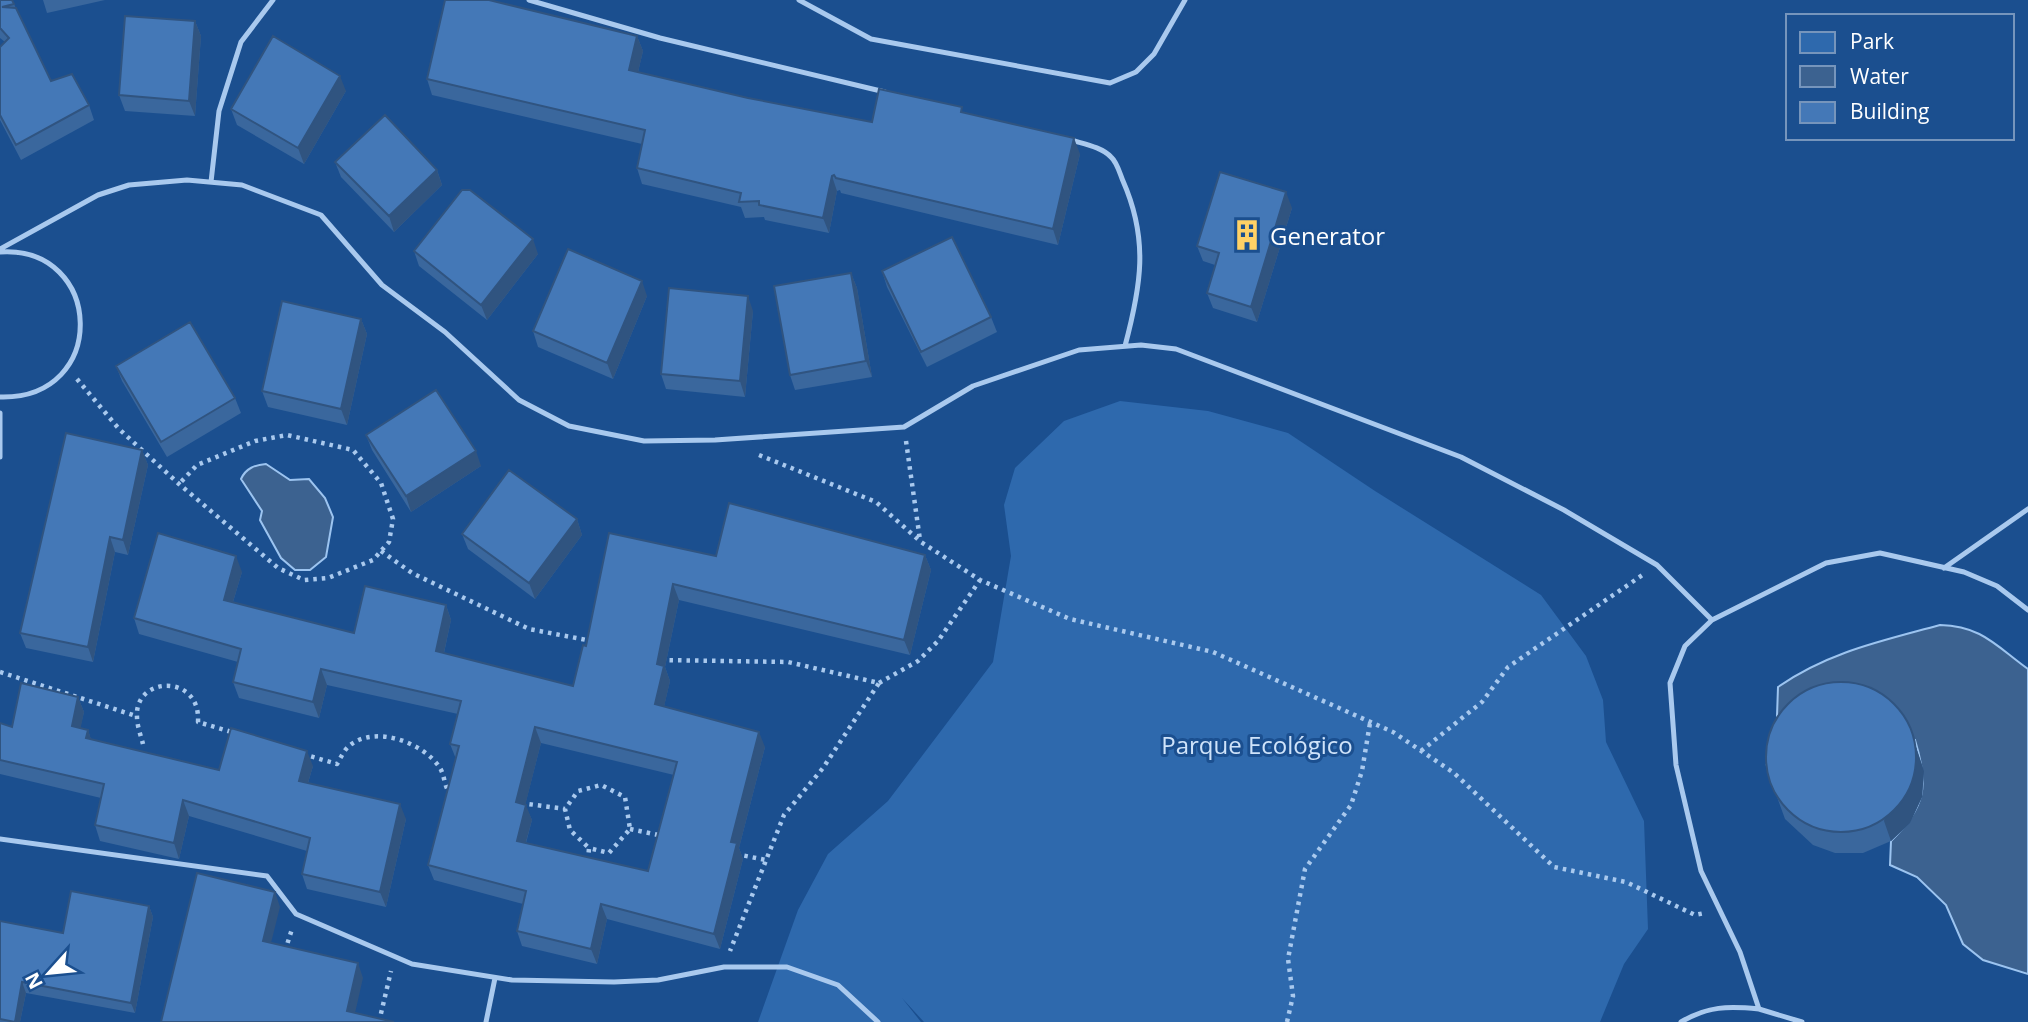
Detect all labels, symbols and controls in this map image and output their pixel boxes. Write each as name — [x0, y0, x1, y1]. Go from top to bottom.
legend — [1786, 14, 2014, 140]
text: Park — [1850, 27, 1894, 55]
text: Water — [1850, 62, 1909, 90]
text: Building — [1850, 97, 1929, 125]
building icon: Generator — [1230, 218, 1264, 252]
place label: Generator — [1270, 219, 1385, 252]
park label: Parque Ecológico — [1161, 728, 1353, 761]
north arrow — [14, 938, 84, 1008]
text: N — [19, 968, 49, 994]

